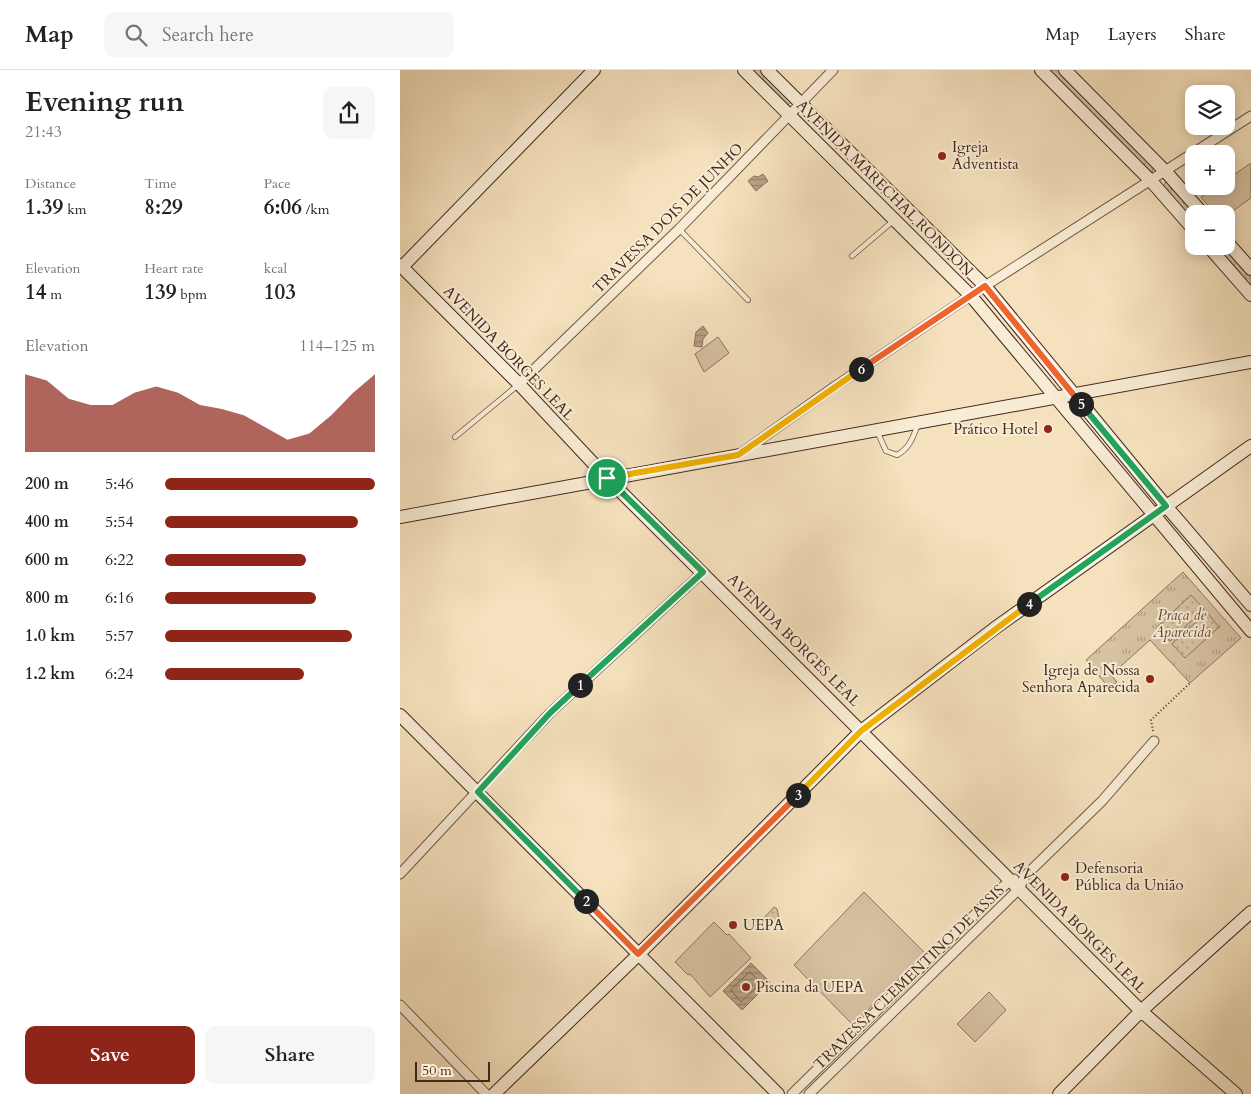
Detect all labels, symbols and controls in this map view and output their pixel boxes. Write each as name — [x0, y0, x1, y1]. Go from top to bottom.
search box — [104, 12, 454, 57]
text: Map — [25, 18, 74, 51]
icon: search — [122, 21, 150, 49]
text: Search here — [162, 22, 254, 48]
text: Map — [1045, 22, 1080, 47]
text: Layers — [1108, 22, 1157, 47]
text: Share — [1185, 22, 1226, 47]
text: Evening run — [25, 83, 184, 121]
map controls — [1185, 85, 1235, 255]
button: layers — [1185, 85, 1235, 135]
button: share — [323, 87, 375, 139]
street label: AVENIDA MARECHAL RONDON — [792, 95, 978, 281]
text: 21:43 — [25, 121, 62, 143]
place label: Igreja Adventista — [952, 137, 1019, 174]
street label: TRAVESSA DOIS DE JUNHO — [588, 138, 748, 298]
button: + — [1185, 145, 1235, 195]
marker: Igreja Adventista — [936, 150, 948, 162]
text: Distance — [25, 174, 76, 193]
text: Time — [144, 174, 177, 193]
text: Pace — [264, 174, 291, 193]
text: 1.39 — [25, 193, 63, 222]
text: 8:29 — [144, 193, 183, 222]
text: 6:06 — [264, 193, 302, 222]
text: km — [63, 200, 86, 219]
text: /km — [302, 200, 330, 219]
button: − — [1185, 205, 1235, 255]
text: Elevation — [25, 259, 81, 278]
text: Heart rate — [144, 259, 204, 278]
text: kcal — [264, 259, 287, 278]
text: 14 — [25, 278, 47, 307]
text: 139 — [144, 278, 177, 307]
text: 103 — [264, 278, 296, 307]
street label: AVENIDA BORGES LEAL — [439, 281, 579, 425]
text: m — [47, 285, 62, 304]
text: bpm — [177, 285, 207, 304]
text: Elevation — [25, 335, 89, 357]
text: 114–125 m — [299, 335, 375, 357]
pin: 6 — [848, 356, 874, 382]
text: 6 — [858, 360, 865, 379]
pin: 5 — [1068, 392, 1094, 416]
text: 5 — [1078, 395, 1085, 414]
place label: Prático Hotel — [953, 419, 1038, 439]
marker: Prático Hotel — [1042, 423, 1054, 435]
pin — [586, 457, 628, 499]
icon: arrive — [593, 464, 621, 492]
text: 200 m — [25, 473, 69, 495]
text: 5:46 — [105, 473, 134, 495]
text: 400 m — [25, 511, 69, 533]
text: 5:54 — [105, 511, 134, 533]
text: 600 m — [25, 549, 69, 571]
text: 6:22 — [105, 549, 134, 571]
street label: AVENIDA BORGES LEAL — [723, 569, 865, 711]
text: 800 m — [25, 587, 69, 609]
text: 6:16 — [105, 587, 134, 609]
pin: 4 — [1016, 592, 1042, 616]
text: 4 — [1026, 595, 1033, 614]
park label: Praça de Aparecida — [1152, 605, 1211, 642]
text: 1.0 km — [25, 625, 75, 647]
text: 5:57 — [105, 625, 134, 647]
place label: Igreja de Nossa Senhora Aparecida — [1022, 660, 1141, 697]
text: 1.2 km — [25, 663, 75, 685]
text: 6:24 — [105, 663, 134, 685]
pin: 1 — [568, 672, 592, 698]
marker: Igreja de Nossa Senhora Aparecida — [1144, 673, 1156, 685]
text: 1 — [577, 676, 584, 695]
pin: 3 — [786, 782, 810, 808]
text: 3 — [795, 786, 802, 805]
street label: AVENIDA BORGES LEAL — [1009, 856, 1151, 998]
place label: Defensoria Pública da União — [1075, 858, 1184, 895]
marker: Defensoria Pública da União — [1059, 871, 1071, 883]
street label: TRAVESSA CLEMENTINO DE ASSIS — [809, 880, 1009, 1074]
pin: 2 — [574, 888, 598, 914]
text: 2 — [583, 892, 590, 911]
place label: UEPA — [743, 915, 784, 935]
marker: UEPA — [727, 919, 739, 931]
place label: Piscina da UEPA — [756, 977, 864, 997]
marker: Piscina da UEPA — [740, 981, 752, 993]
button: Save — [25, 1026, 195, 1084]
button: Share — [205, 1026, 375, 1084]
scale bar — [415, 1059, 490, 1082]
text: 50 m — [422, 1061, 452, 1080]

